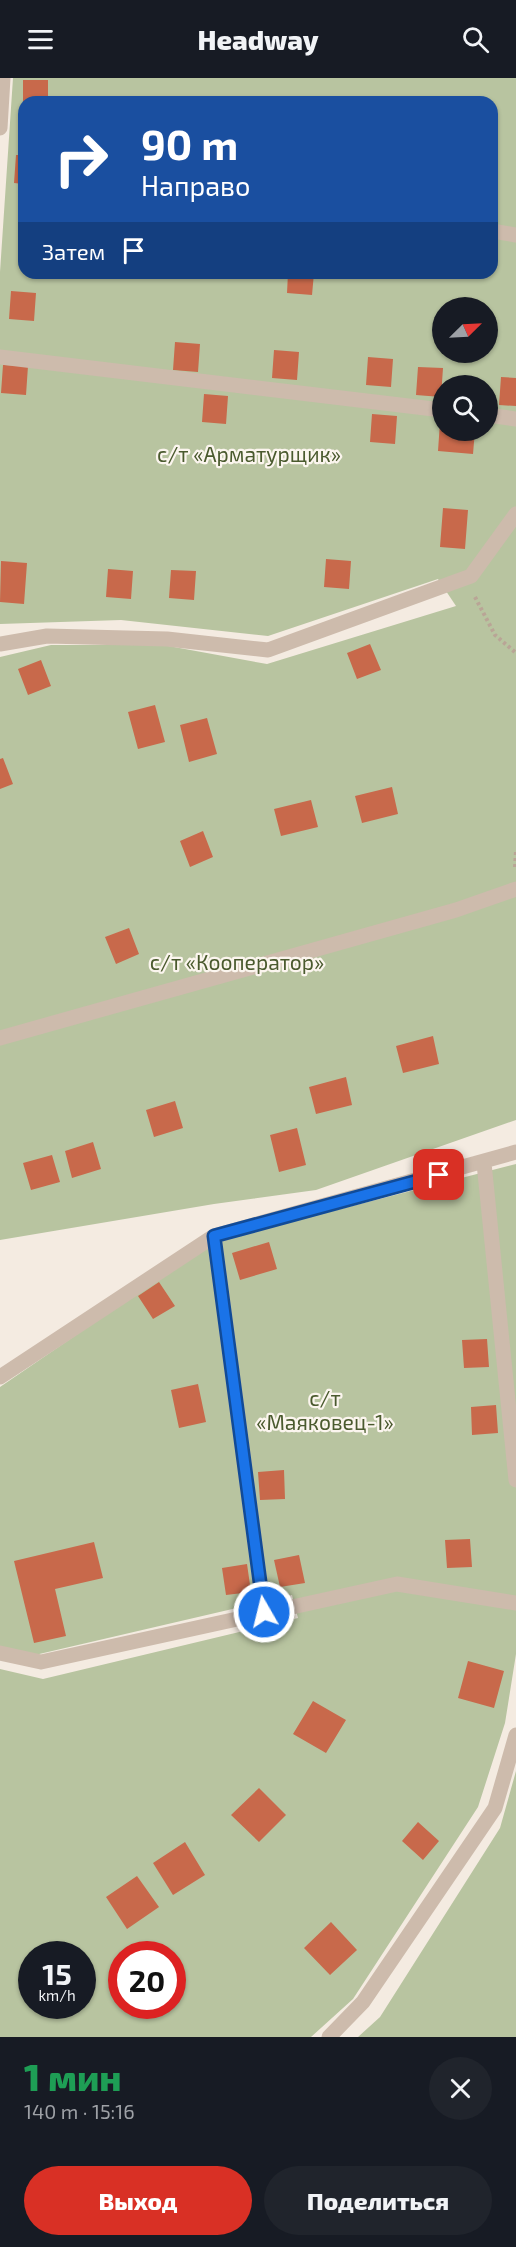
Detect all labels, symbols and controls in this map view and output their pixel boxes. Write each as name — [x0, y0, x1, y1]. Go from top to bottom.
icon: menu — [24, 23, 57, 56]
text: Headway — [197, 23, 319, 55]
icon: search — [459, 23, 492, 56]
text: 90 m — [141, 118, 238, 168]
icon: right — [42, 120, 120, 198]
text: Направо — [141, 169, 250, 201]
icon: arrive — [117, 234, 150, 267]
text: Затем — [42, 238, 105, 264]
north arrow — [432, 297, 498, 363]
map controls — [432, 297, 498, 441]
button: search — [432, 375, 498, 441]
park label: с/т «Арматурщик» — [157, 441, 341, 467]
park label: с/т «Кооператор» — [150, 949, 324, 974]
pin — [413, 1149, 464, 1200]
icon: arrive — [422, 1158, 455, 1191]
park label: с/т «Маяковец-1» — [256, 1385, 394, 1434]
position arrow — [232, 1580, 296, 1644]
speed limit sign: 20 — [108, 1941, 186, 2019]
text: 15 — [42, 1955, 72, 1991]
text: km/h — [38, 1986, 76, 2004]
text: 1 мин — [24, 2055, 122, 2098]
button: close — [429, 2057, 492, 2120]
text: 140 m · 15:16 — [24, 2099, 135, 2123]
button: Выход — [24, 2166, 252, 2235]
button: Поделиться — [264, 2166, 492, 2235]

